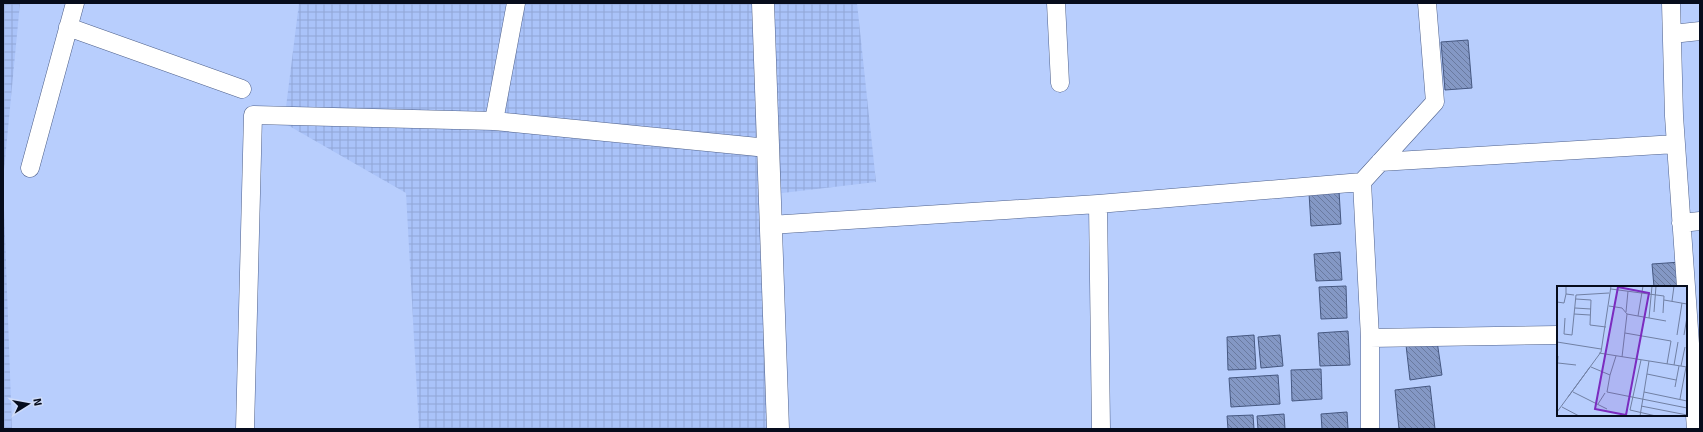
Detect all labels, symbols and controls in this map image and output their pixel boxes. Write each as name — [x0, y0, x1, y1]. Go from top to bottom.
inset map — [1557, 286, 1687, 416]
north arrow — [8, 384, 48, 424]
text: N — [30, 397, 44, 407]

